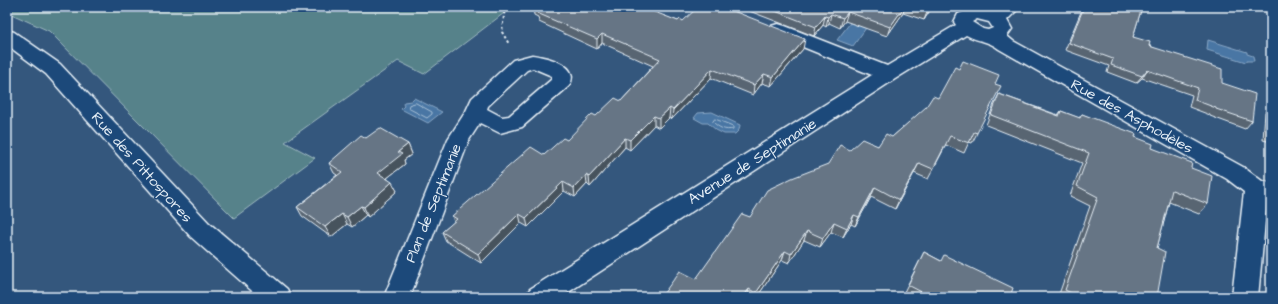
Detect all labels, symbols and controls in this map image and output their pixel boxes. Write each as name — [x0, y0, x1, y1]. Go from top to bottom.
street label: Rue des Asphodèles — [1067, 74, 1197, 159]
street label: Rue des Pittospores — [86, 107, 197, 228]
street label: Avenue de Septimanie — [684, 113, 821, 210]
street label: Plan de Septimanie — [400, 141, 467, 266]

